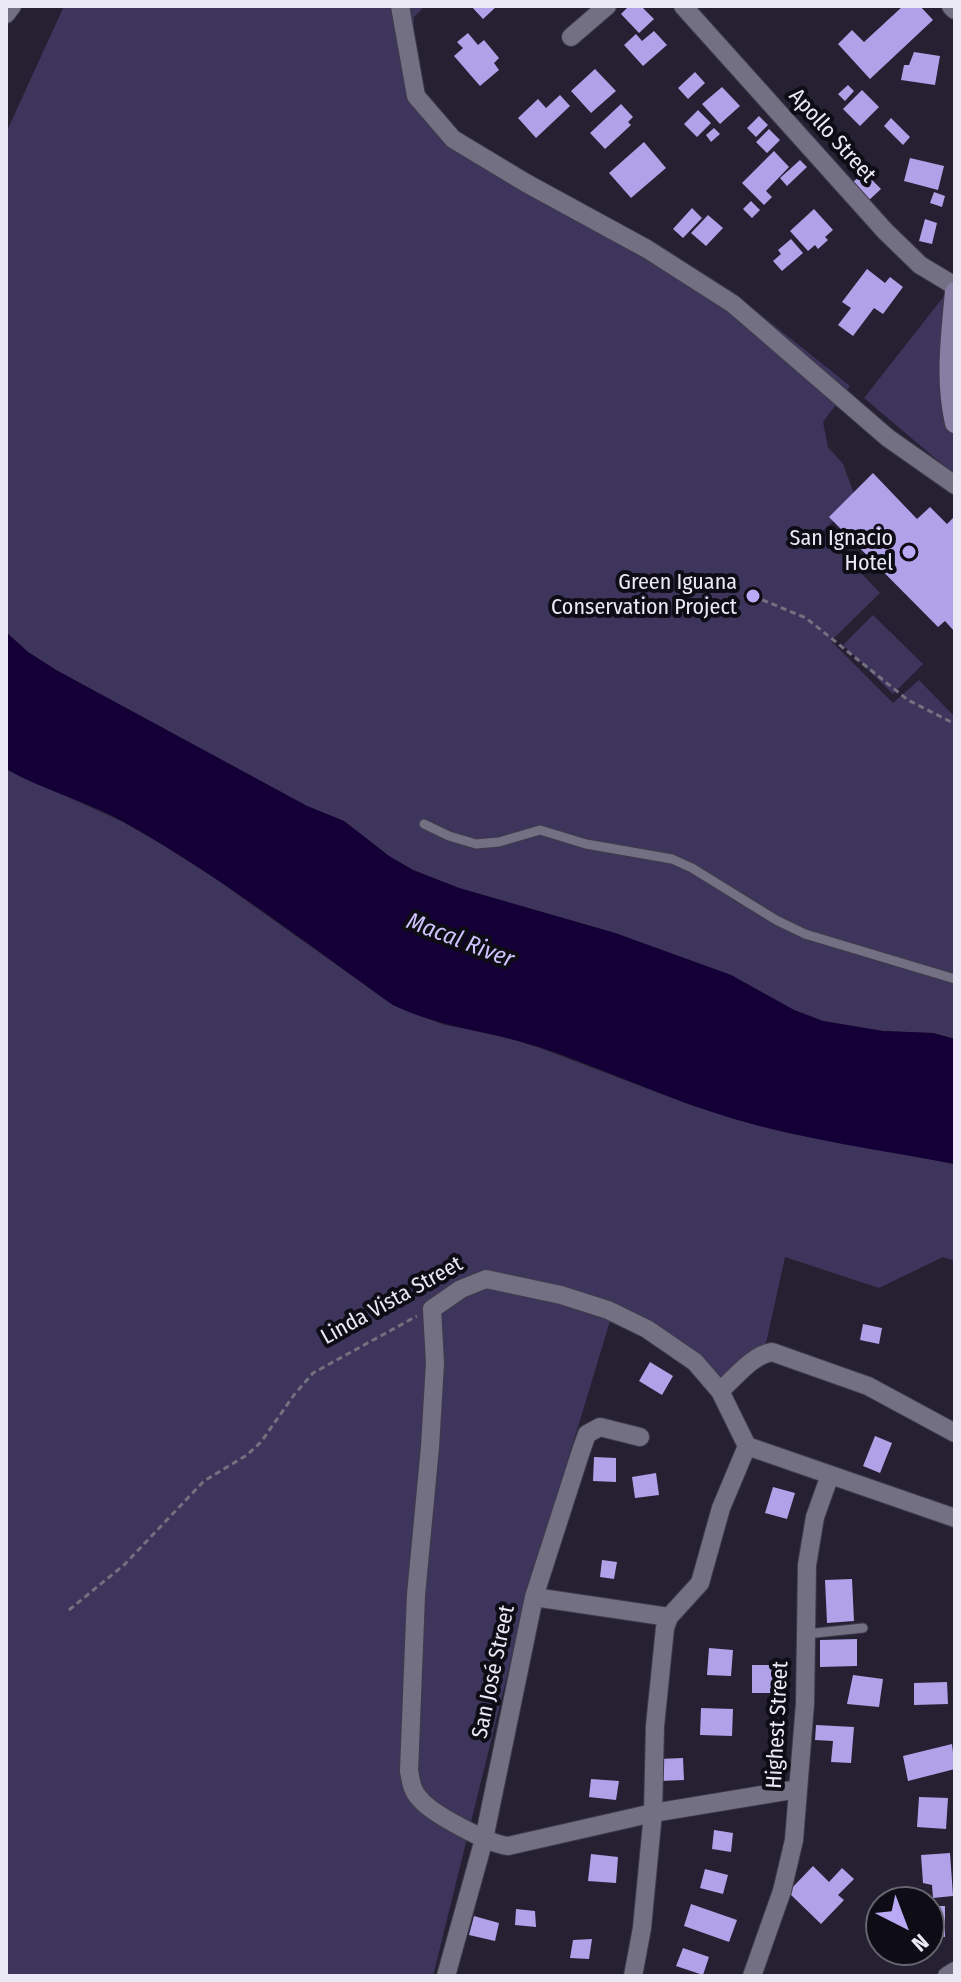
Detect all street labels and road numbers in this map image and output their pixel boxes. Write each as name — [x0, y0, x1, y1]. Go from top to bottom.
street label: Apollo Street — [783, 84, 881, 188]
street label: Linda Vista Street — [317, 1251, 467, 1351]
street label: San José Street — [467, 1603, 521, 1741]
street label: Highest Street — [761, 1661, 795, 1789]

